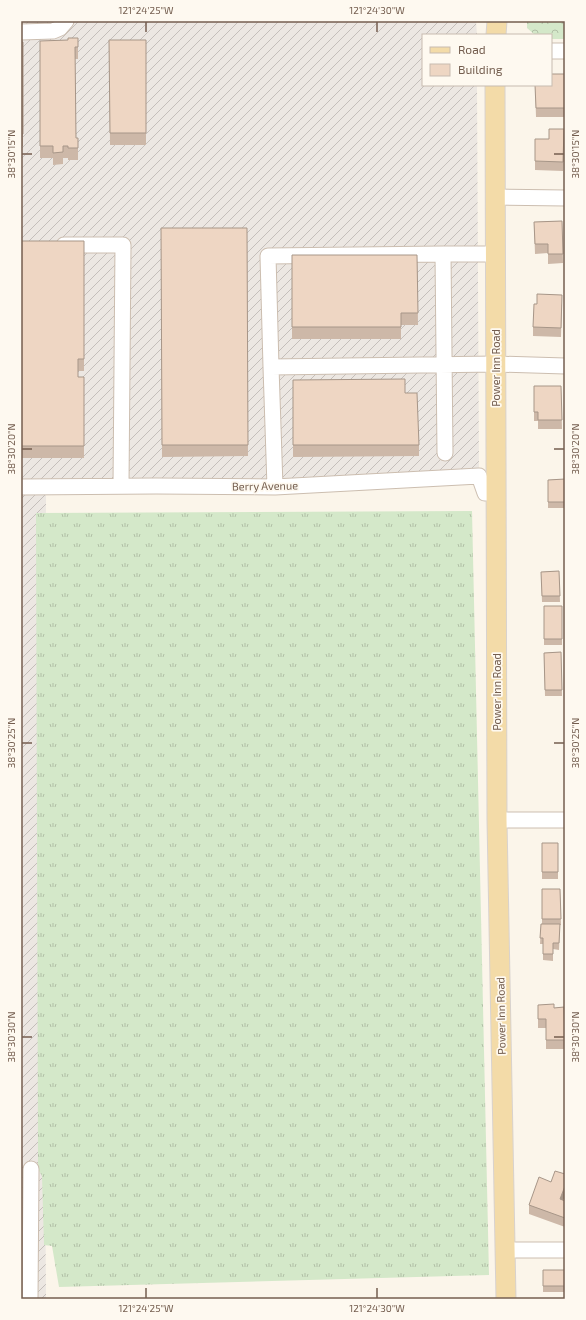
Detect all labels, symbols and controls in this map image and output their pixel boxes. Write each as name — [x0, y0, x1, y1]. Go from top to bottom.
text: 121°24'25"W — [118, 4, 174, 16]
text: 121°24'30"W — [349, 4, 405, 16]
legend — [422, 34, 552, 86]
text: Road — [458, 42, 486, 56]
text: Building — [458, 62, 503, 76]
text: 38°30'15"N — [5, 130, 17, 178]
text: 38°30'15"N — [569, 130, 581, 178]
street label: Power Inn Road — [489, 329, 502, 407]
text: 38°30'20"N — [5, 423, 17, 475]
text: 38°30'20"N — [569, 423, 581, 475]
street label: Berry Avenue — [232, 478, 298, 493]
street label: Power Inn Road — [490, 653, 503, 731]
text: 38°30'25"N — [5, 718, 17, 768]
text: 38°30'25"N — [569, 718, 581, 768]
street label: Power Inn Road — [493, 977, 508, 1055]
text: 38°30'30"N — [5, 1011, 17, 1063]
text: 38°30'30"N — [569, 1011, 581, 1063]
text: 121°24'25"W — [118, 1302, 174, 1314]
text: 121°24'30"W — [349, 1302, 405, 1314]

